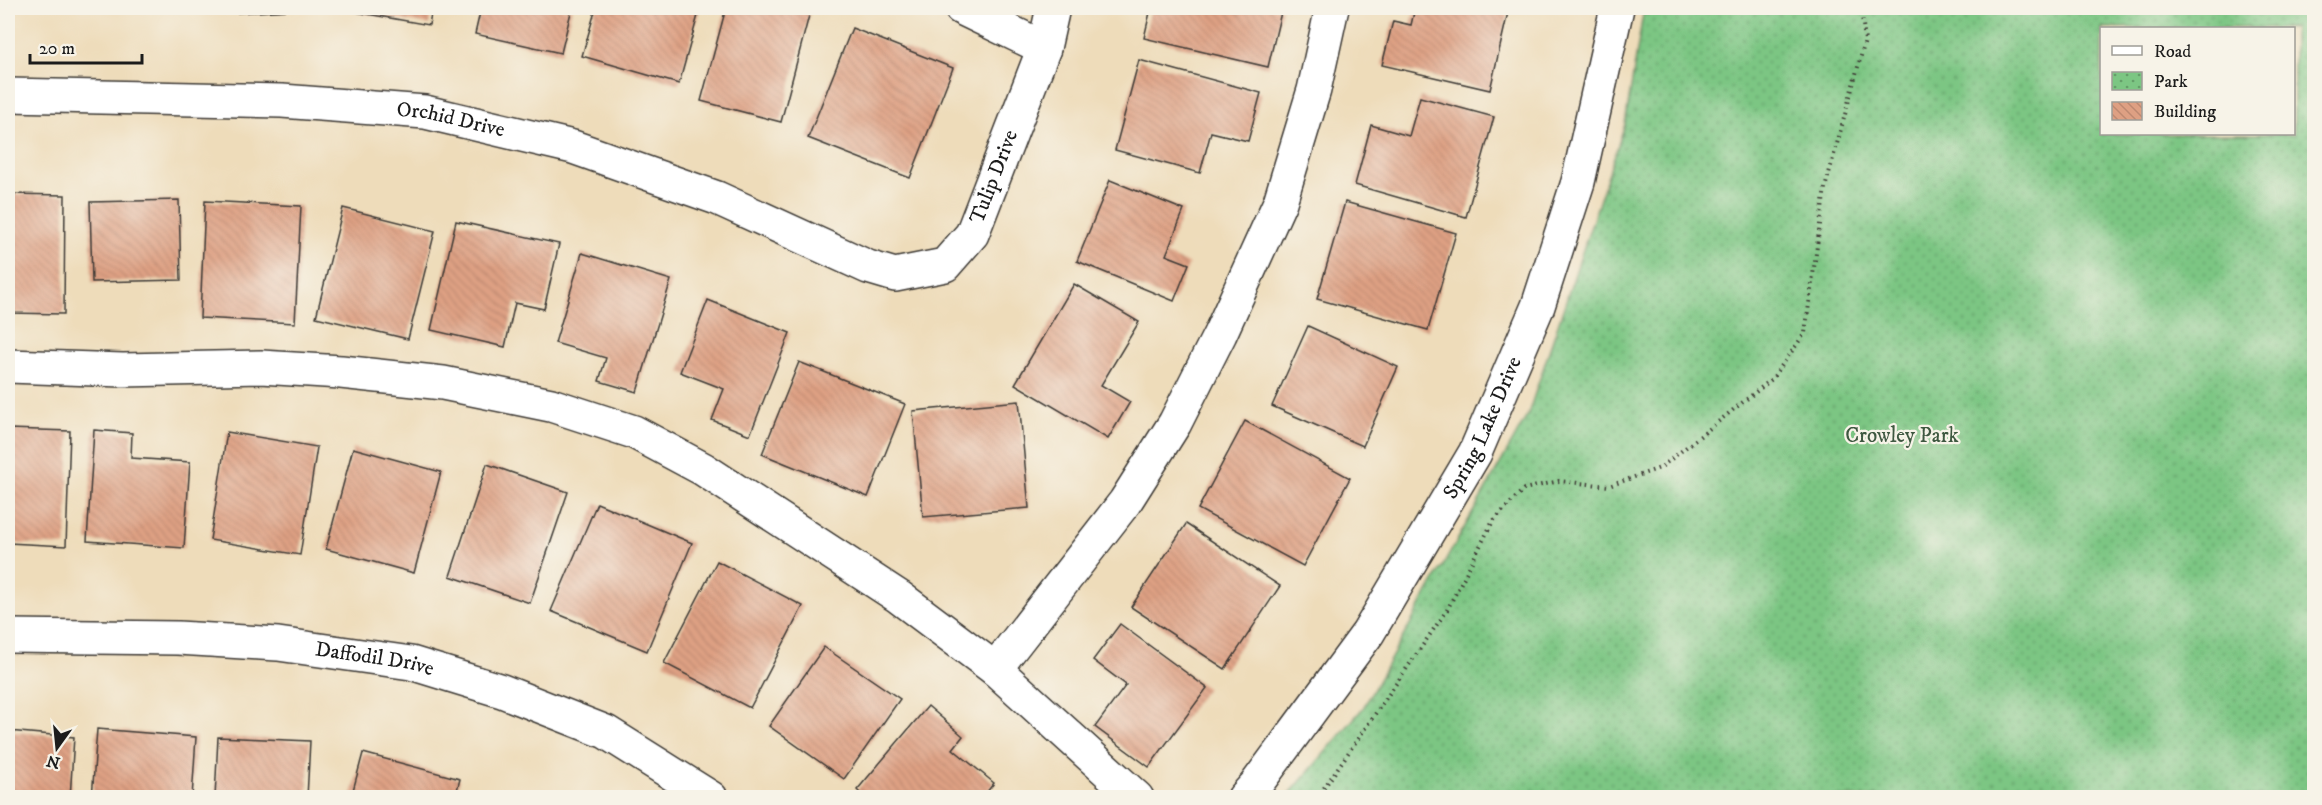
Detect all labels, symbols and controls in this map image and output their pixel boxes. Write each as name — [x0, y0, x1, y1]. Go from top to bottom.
scale bar — [30, 27, 142, 65]
legend — [2100, 27, 2295, 135]
text: 20 m — [39, 38, 75, 60]
text: Road — [2154, 41, 2191, 63]
text: Park — [2154, 71, 2188, 93]
street label: Orchid Drive — [396, 97, 508, 143]
text: Building — [2154, 101, 2216, 123]
street label: Tulip Drive — [964, 126, 1024, 227]
street label: Spring Lake Drive — [1438, 352, 1528, 504]
park label: Crowley Park — [1845, 423, 1959, 449]
street label: Daffodil Drive — [314, 636, 438, 682]
north arrow — [27, 718, 87, 778]
text: N — [44, 750, 62, 773]

